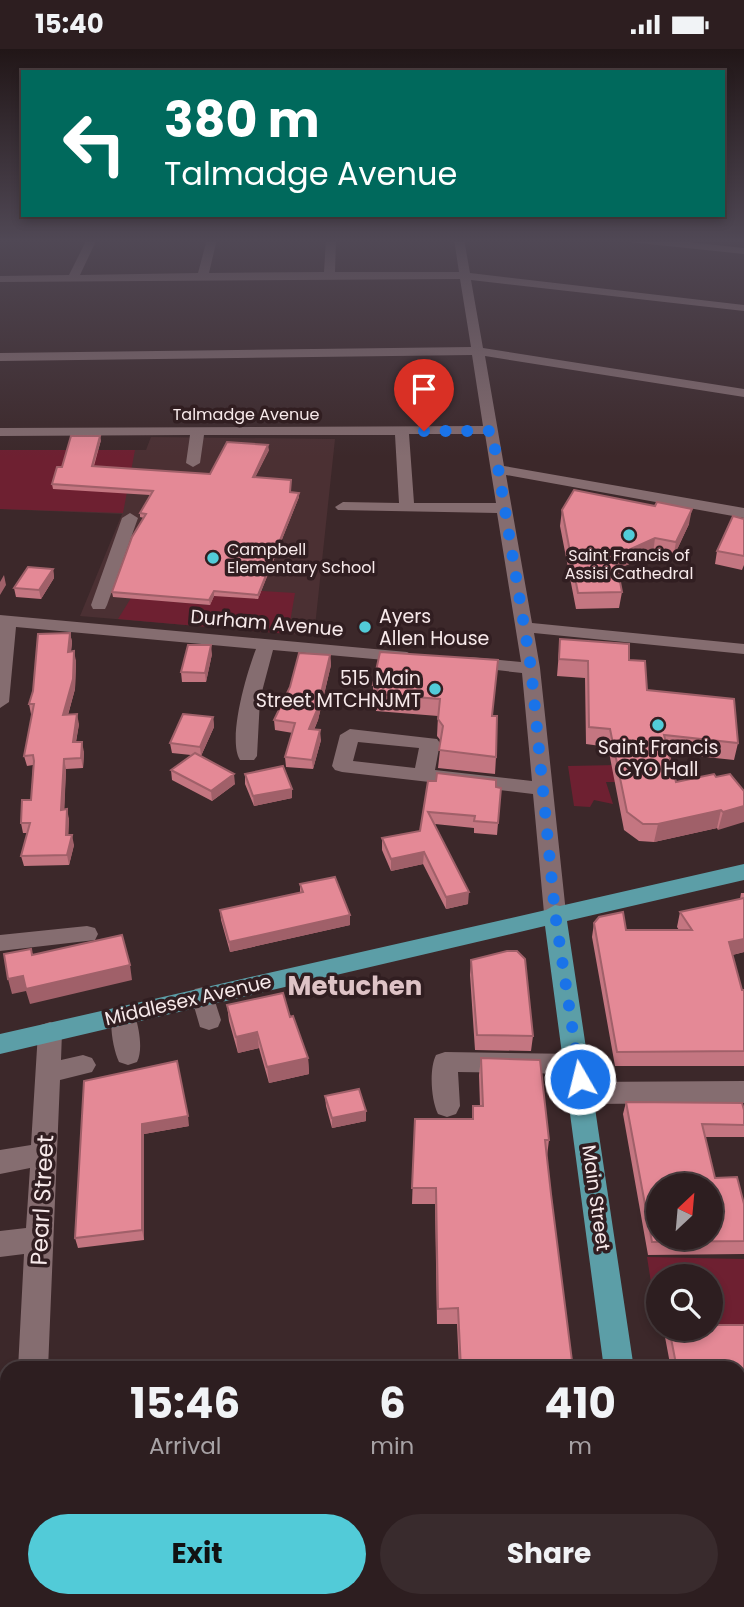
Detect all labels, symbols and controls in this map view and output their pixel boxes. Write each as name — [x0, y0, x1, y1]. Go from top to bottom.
text: 15:40 — [35, 6, 104, 42]
text: 380 m — [164, 86, 320, 154]
icon: left — [49, 98, 140, 189]
text: Talmadge Avenue — [164, 151, 457, 196]
pin — [394, 359, 454, 431]
icon: arrive — [405, 370, 443, 408]
street label: Talmadge Avenue — [173, 403, 319, 426]
marker: Saint Francis of Assisi Cathedral — [621, 527, 637, 543]
place label: Campbell Elementary School — [227, 538, 375, 579]
place label: Saint Francis of Assisi Cathedral — [565, 544, 693, 585]
marker: Campbell Elementary School — [205, 550, 221, 566]
street label: Durham Avenue — [189, 603, 345, 643]
place label: Ayers Allen House — [379, 603, 489, 652]
marker: Ayers Allen House — [357, 619, 373, 635]
place label: 515 Main Street MTCHNJMT — [256, 665, 421, 714]
marker: 515 Main Street MTCHNJMT — [427, 681, 443, 697]
marker: Saint Francis CYO Hall — [650, 717, 666, 733]
place label: Saint Francis CYO Hall — [598, 734, 718, 783]
street label: Middlesex Avenue — [102, 968, 274, 1032]
district label: Metuchen — [288, 968, 422, 1004]
position arrow — [543, 1042, 617, 1116]
street label: Pearl Street — [23, 1134, 61, 1266]
street label: Main Street — [575, 1143, 617, 1253]
north arrow — [646, 1173, 723, 1249]
map controls — [646, 1173, 723, 1341]
button: search — [646, 1264, 723, 1341]
text: 15:46 — [130, 1374, 240, 1433]
text: 6 — [379, 1374, 406, 1433]
text: 410 — [544, 1374, 616, 1433]
text: Arrival — [149, 1430, 221, 1462]
text: min — [370, 1430, 414, 1462]
text: m — [568, 1430, 592, 1462]
button: Exit — [28, 1514, 366, 1594]
button: Share — [380, 1514, 718, 1594]

